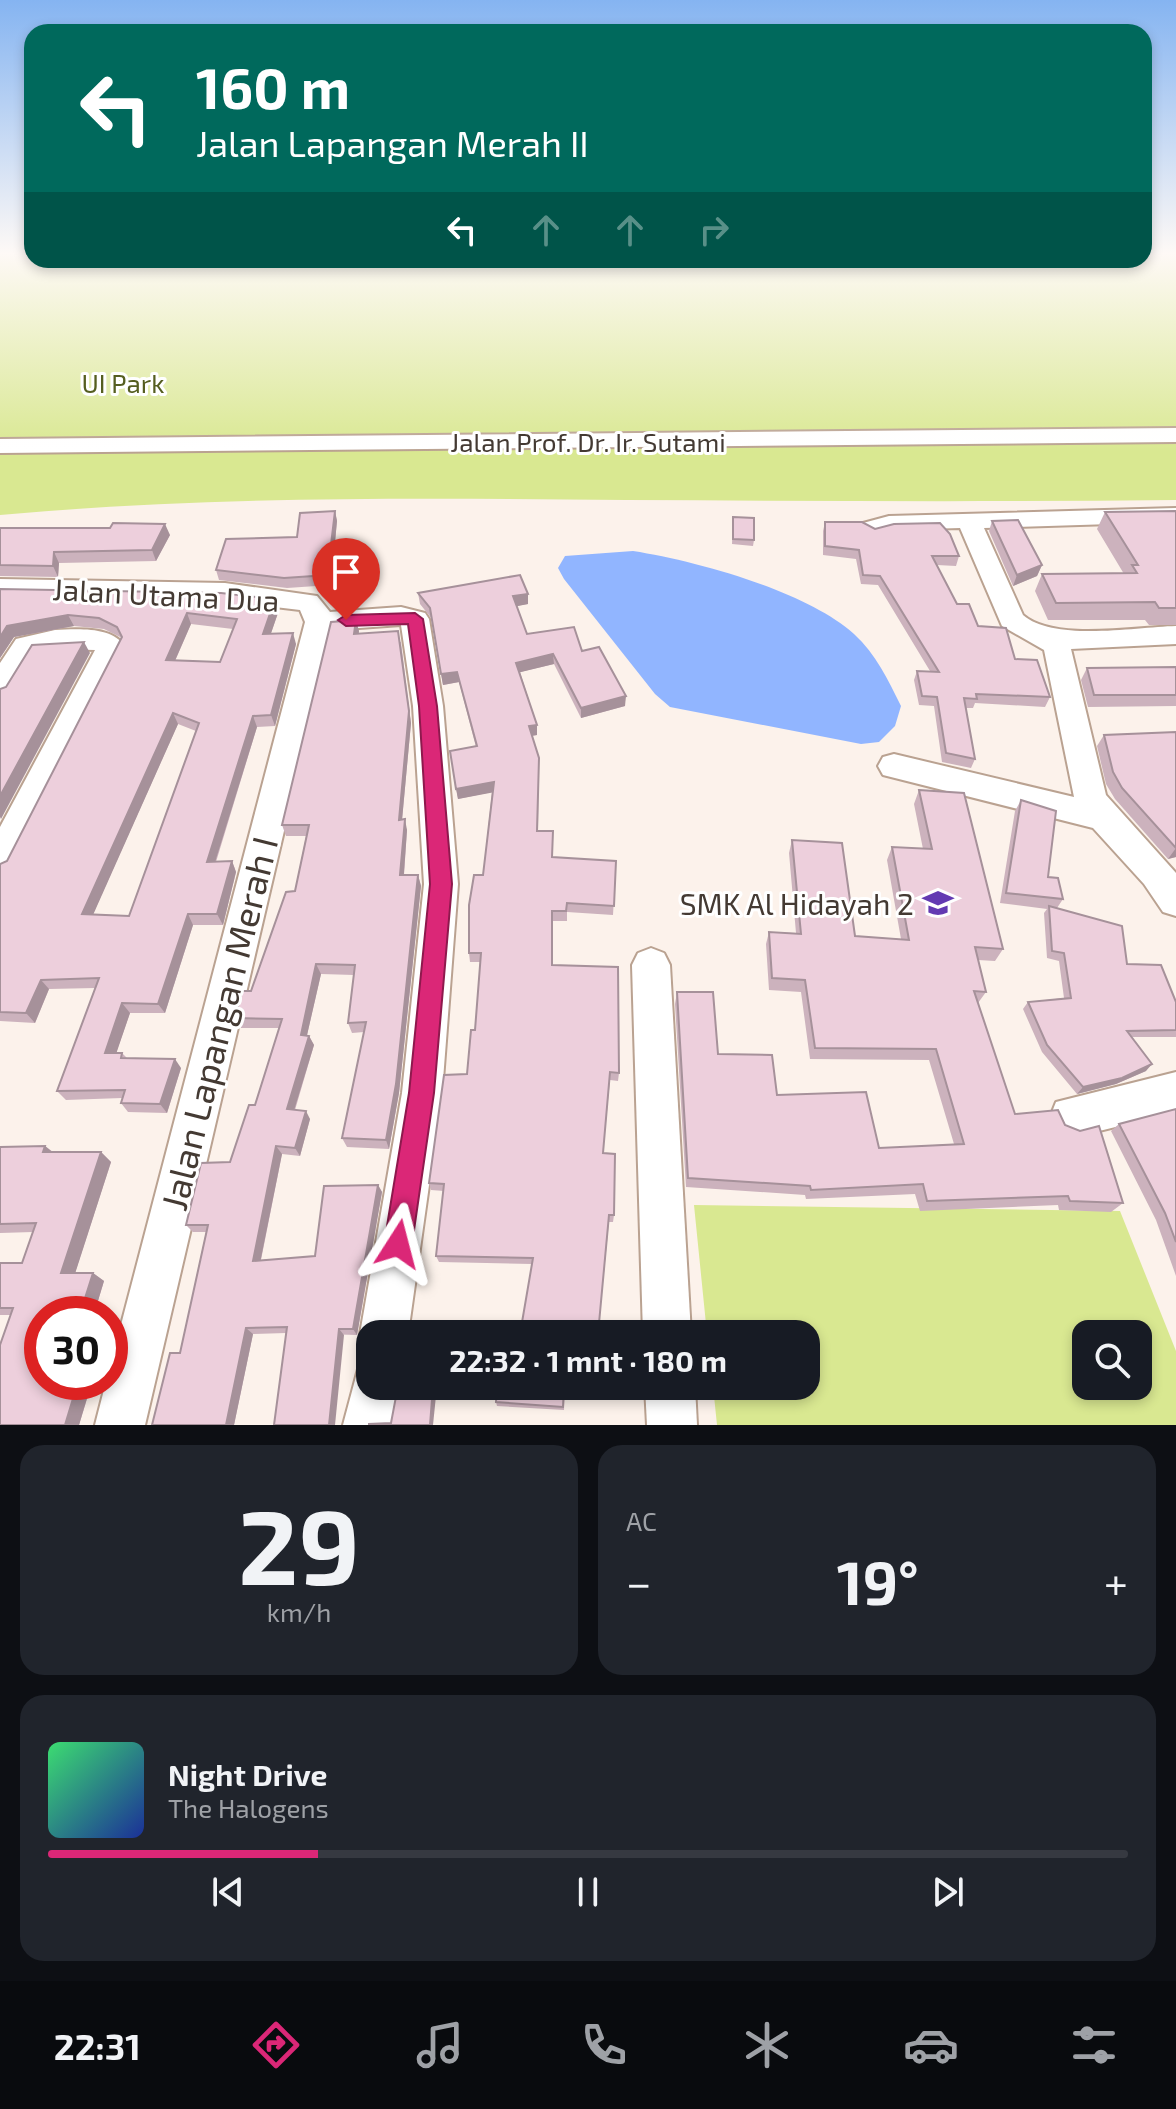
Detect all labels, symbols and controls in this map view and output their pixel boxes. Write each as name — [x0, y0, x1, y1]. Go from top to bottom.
text: 160 m — [196, 53, 350, 120]
icon: left — [64, 56, 168, 160]
text: Jalan Lapangan Merah II — [196, 121, 589, 164]
icon: left — [440, 208, 484, 252]
icon: ahead — [524, 208, 568, 252]
icon: ahead — [608, 208, 652, 252]
icon: right — [692, 208, 736, 252]
park label: UI Park — [81, 367, 165, 398]
street label: Jalan Prof. Dr. Ir. Sutami — [450, 426, 726, 457]
pin — [312, 538, 380, 620]
icon: arrive — [324, 550, 368, 594]
street label: Jalan Utama Dua — [52, 570, 280, 618]
street label: Jalan Lapangan Merah I — [151, 832, 285, 1214]
place label: SMK Al Hidayah 2 — [680, 885, 914, 921]
school or university icon: SMK Al Hidayah 2 — [921, 886, 955, 920]
position arrow — [356, 1202, 440, 1286]
speed limit sign: 30 — [24, 1296, 128, 1400]
map controls — [1072, 1320, 1152, 1400]
button: search — [1072, 1320, 1152, 1400]
text: 22:32 · 1 mnt · 180 m — [449, 1342, 727, 1378]
text: 29 — [238, 1481, 360, 1606]
text: AC — [626, 1505, 657, 1536]
text: 19° — [837, 1545, 919, 1617]
text: − — [626, 1555, 652, 1608]
text: + — [1104, 1555, 1128, 1608]
text: km/h — [267, 1596, 331, 1627]
text: Night Drive — [168, 1756, 327, 1792]
text: The Halogens — [168, 1792, 329, 1823]
icon: previous — [206, 1870, 250, 1914]
icon: pause — [566, 1870, 610, 1914]
icon: next — [926, 1870, 970, 1914]
icon: directions — [248, 2017, 304, 2073]
icon: music — [412, 2017, 468, 2073]
icon: phone — [576, 2017, 632, 2073]
icon: climate — [739, 2017, 795, 2073]
icon: car — [903, 2017, 959, 2073]
icon: filters — [1066, 2017, 1122, 2073]
text: 22:31 — [54, 2024, 141, 2067]

